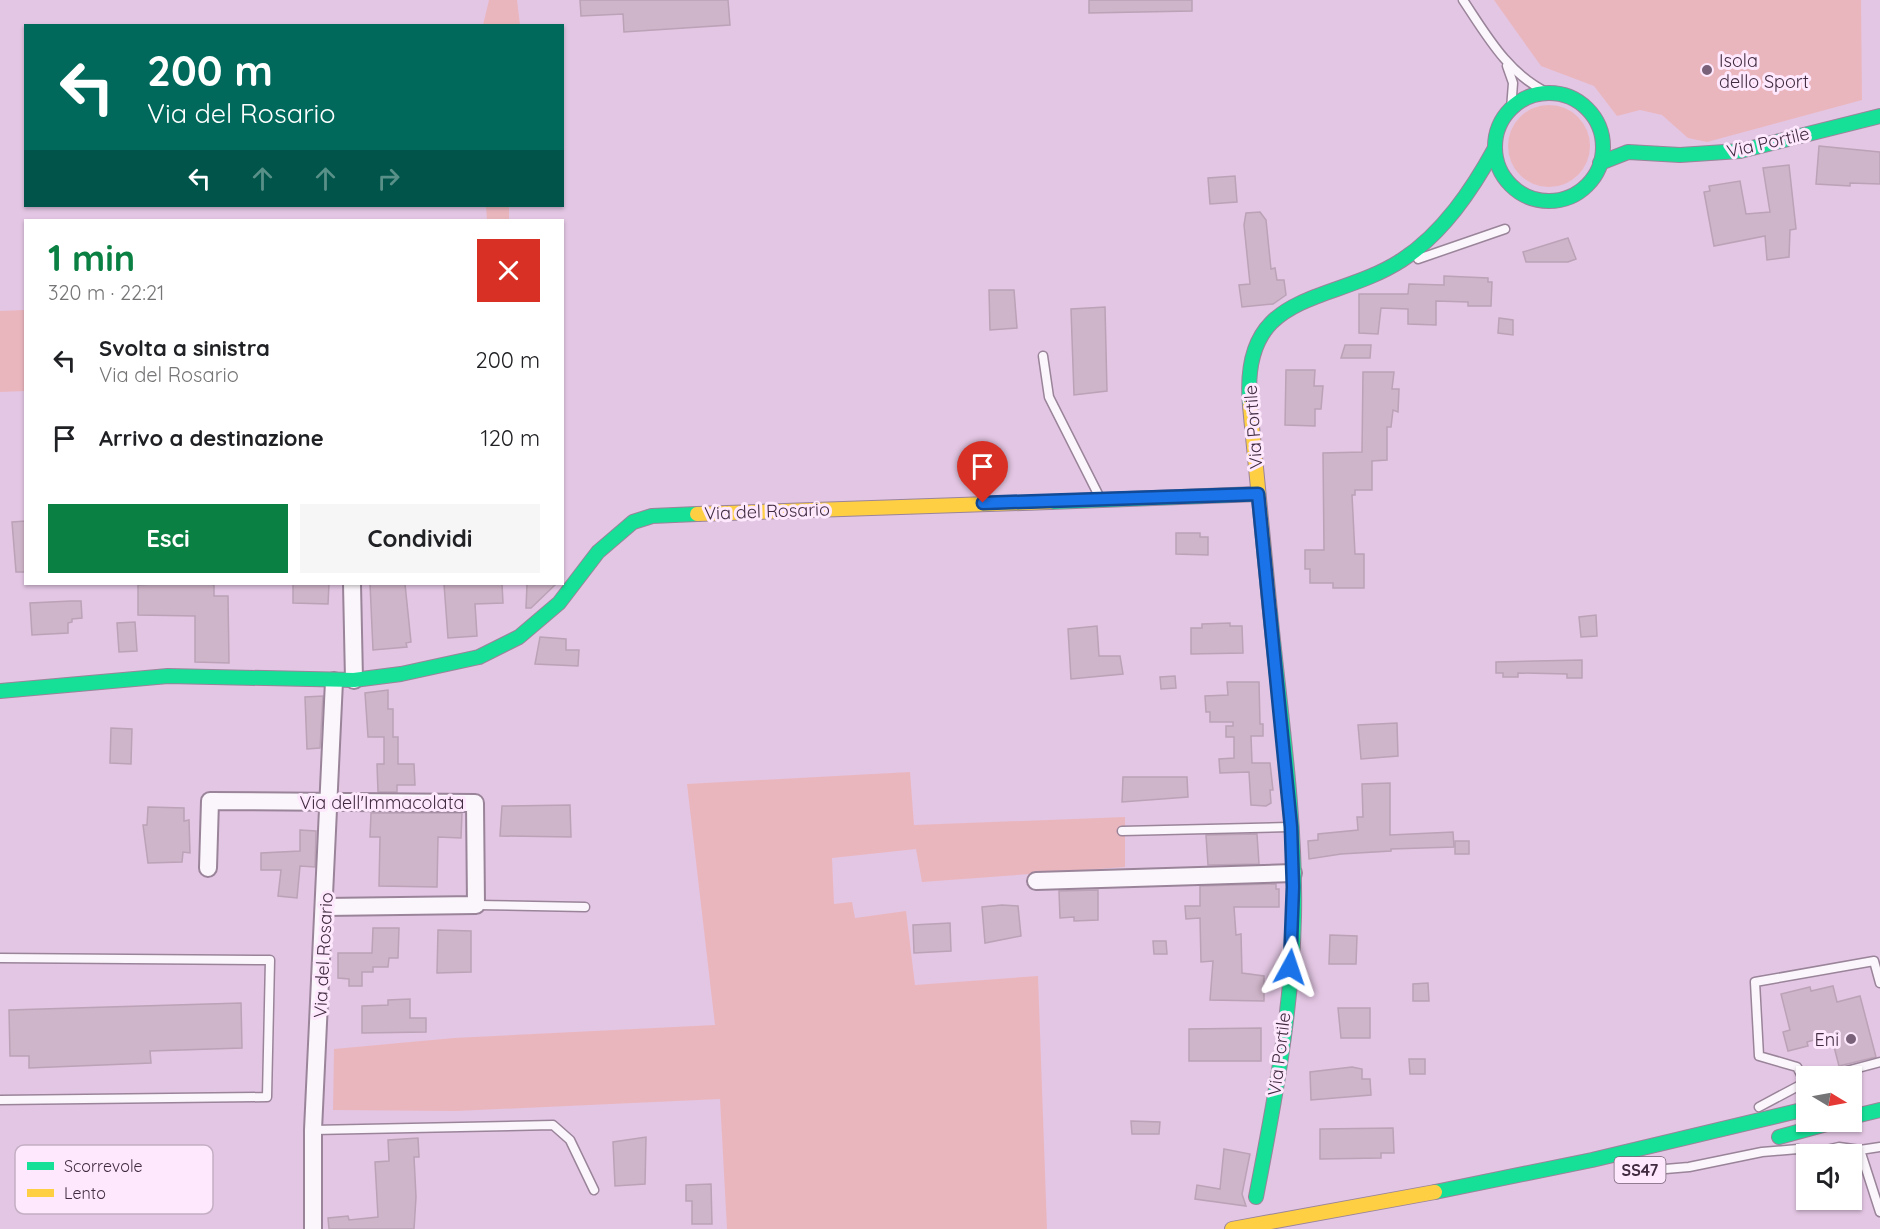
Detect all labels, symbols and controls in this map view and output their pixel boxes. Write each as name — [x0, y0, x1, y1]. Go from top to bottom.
text: 200 m — [147, 44, 273, 97]
icon: left — [48, 48, 126, 126]
place label: Isola dello Sport — [1719, 49, 1809, 93]
marker: Isola dello Sport — [1700, 63, 1714, 77]
text: Via del Rosario — [147, 96, 336, 130]
street label: Via Portile — [1724, 121, 1812, 163]
icon: left — [183, 162, 216, 195]
icon: ahead — [246, 162, 279, 195]
icon: ahead — [309, 162, 342, 195]
icon: right — [372, 162, 405, 195]
text: 1 min — [48, 235, 135, 280]
button: close — [477, 239, 540, 302]
text: 320 m · 22:21 — [48, 280, 164, 305]
text: Svolta a sinistra — [99, 334, 270, 362]
icon: left — [48, 344, 81, 377]
text: 200 m — [476, 346, 540, 374]
text: Via del Rosario — [99, 362, 239, 387]
street label: Via Portile — [1239, 384, 1267, 470]
icon: arrive — [48, 422, 81, 455]
text: Arrivo a destinazione — [99, 424, 324, 452]
text: 120 m — [481, 424, 540, 452]
pin — [957, 441, 1008, 503]
icon: arrive — [966, 450, 999, 483]
street label: Via del Rosario — [704, 497, 830, 525]
button: Esci — [48, 504, 288, 573]
button: Condividi — [300, 504, 540, 573]
street label: Via dell'Immacolata — [300, 791, 464, 814]
street label: Via del Rosario — [308, 892, 338, 1018]
position arrow — [1258, 935, 1322, 999]
street label: Via Portile — [1262, 1011, 1296, 1097]
place label: Eni — [1815, 1028, 1839, 1051]
marker: Eni — [1844, 1032, 1858, 1046]
north arrow — [1796, 1066, 1862, 1132]
map controls — [1796, 1066, 1862, 1210]
button: sound — [1796, 1144, 1862, 1210]
legend — [15, 1145, 213, 1214]
text: Scorrevole — [64, 1156, 142, 1176]
road number: SS47 — [1614, 1157, 1666, 1183]
text: Lento — [64, 1183, 106, 1203]

